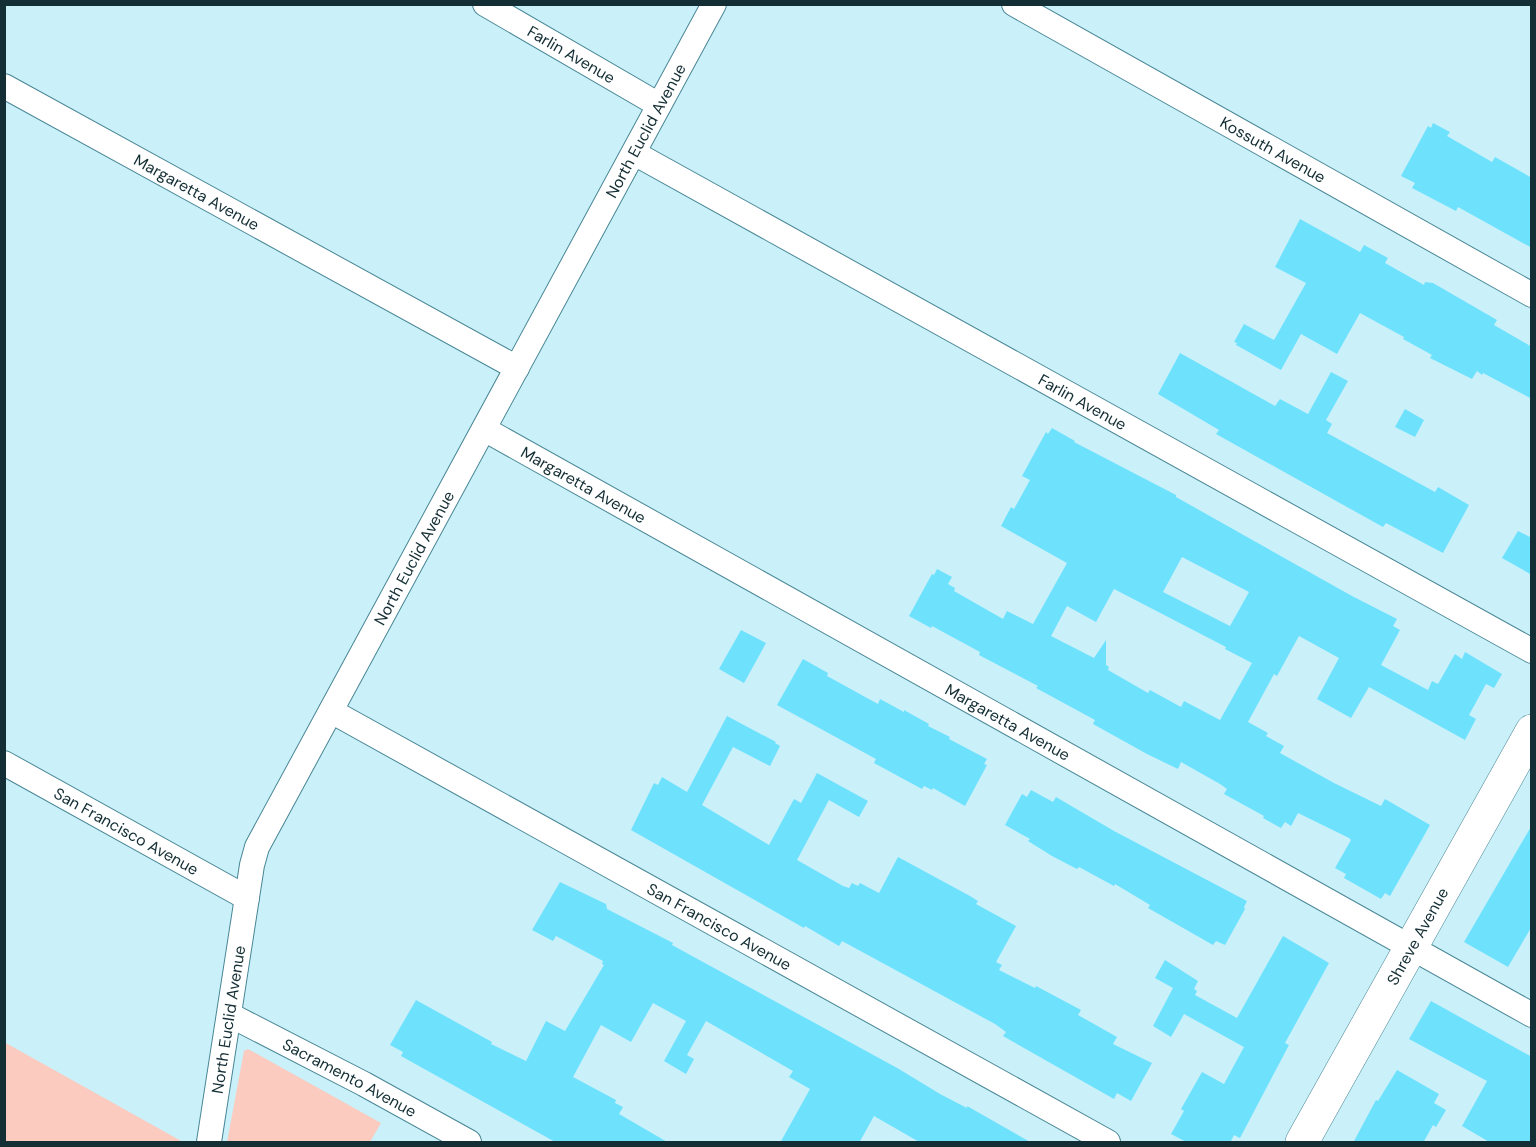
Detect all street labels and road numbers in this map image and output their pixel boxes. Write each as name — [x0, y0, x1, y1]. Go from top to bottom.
street label: Farlin Avenue — [524, 21, 619, 88]
street label: North Euclid Avenue — [601, 60, 690, 201]
street label: Kossuth Avenue — [1216, 111, 1329, 187]
street label: Margaretta Avenue — [130, 149, 263, 235]
street label: Farlin Avenue — [1035, 369, 1131, 435]
street label: Margaretta Avenue — [517, 441, 650, 528]
street label: North Euclid Avenue — [369, 487, 459, 629]
street label: Margaretta Avenue — [941, 679, 1074, 765]
street label: San Francisco Avenue — [50, 782, 202, 880]
street label: San Francisco Avenue — [643, 878, 795, 975]
street label: Shreve Avenue — [1382, 883, 1453, 989]
street label: North Euclid Avenue — [206, 944, 250, 1095]
street label: Sacramento Avenue — [279, 1033, 420, 1122]

